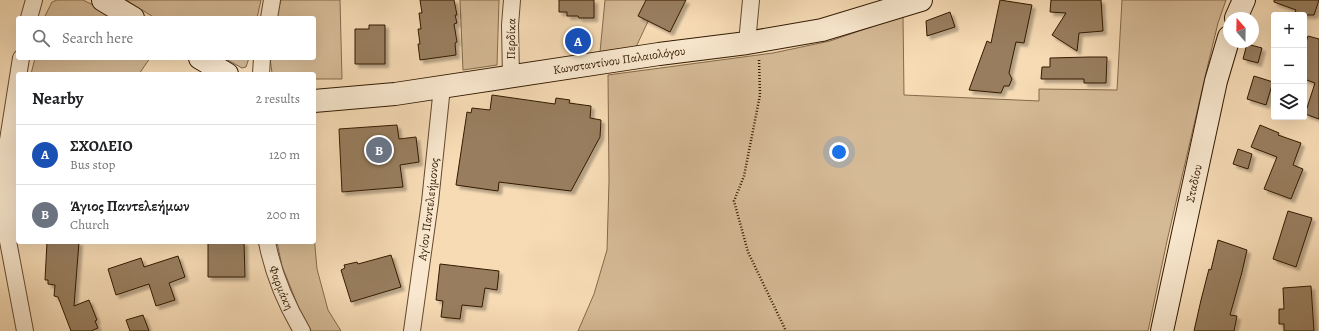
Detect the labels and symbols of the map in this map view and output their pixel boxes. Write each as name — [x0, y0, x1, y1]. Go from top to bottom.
north arrow — [1223, 12, 1259, 48]
street label: Περδίκα — [503, 18, 519, 60]
pin: A — [565, 26, 591, 56]
street label: Κωνσταντίνου Παλαιολόγου — [552, 43, 686, 78]
pin: B — [366, 135, 392, 165]
your location — [829, 142, 849, 162]
street label: Αγίου Παντελεήμονος — [414, 157, 443, 263]
street label: Σταδίου — [1182, 163, 1206, 204]
street label: Φαρμάκη — [265, 264, 297, 313]

